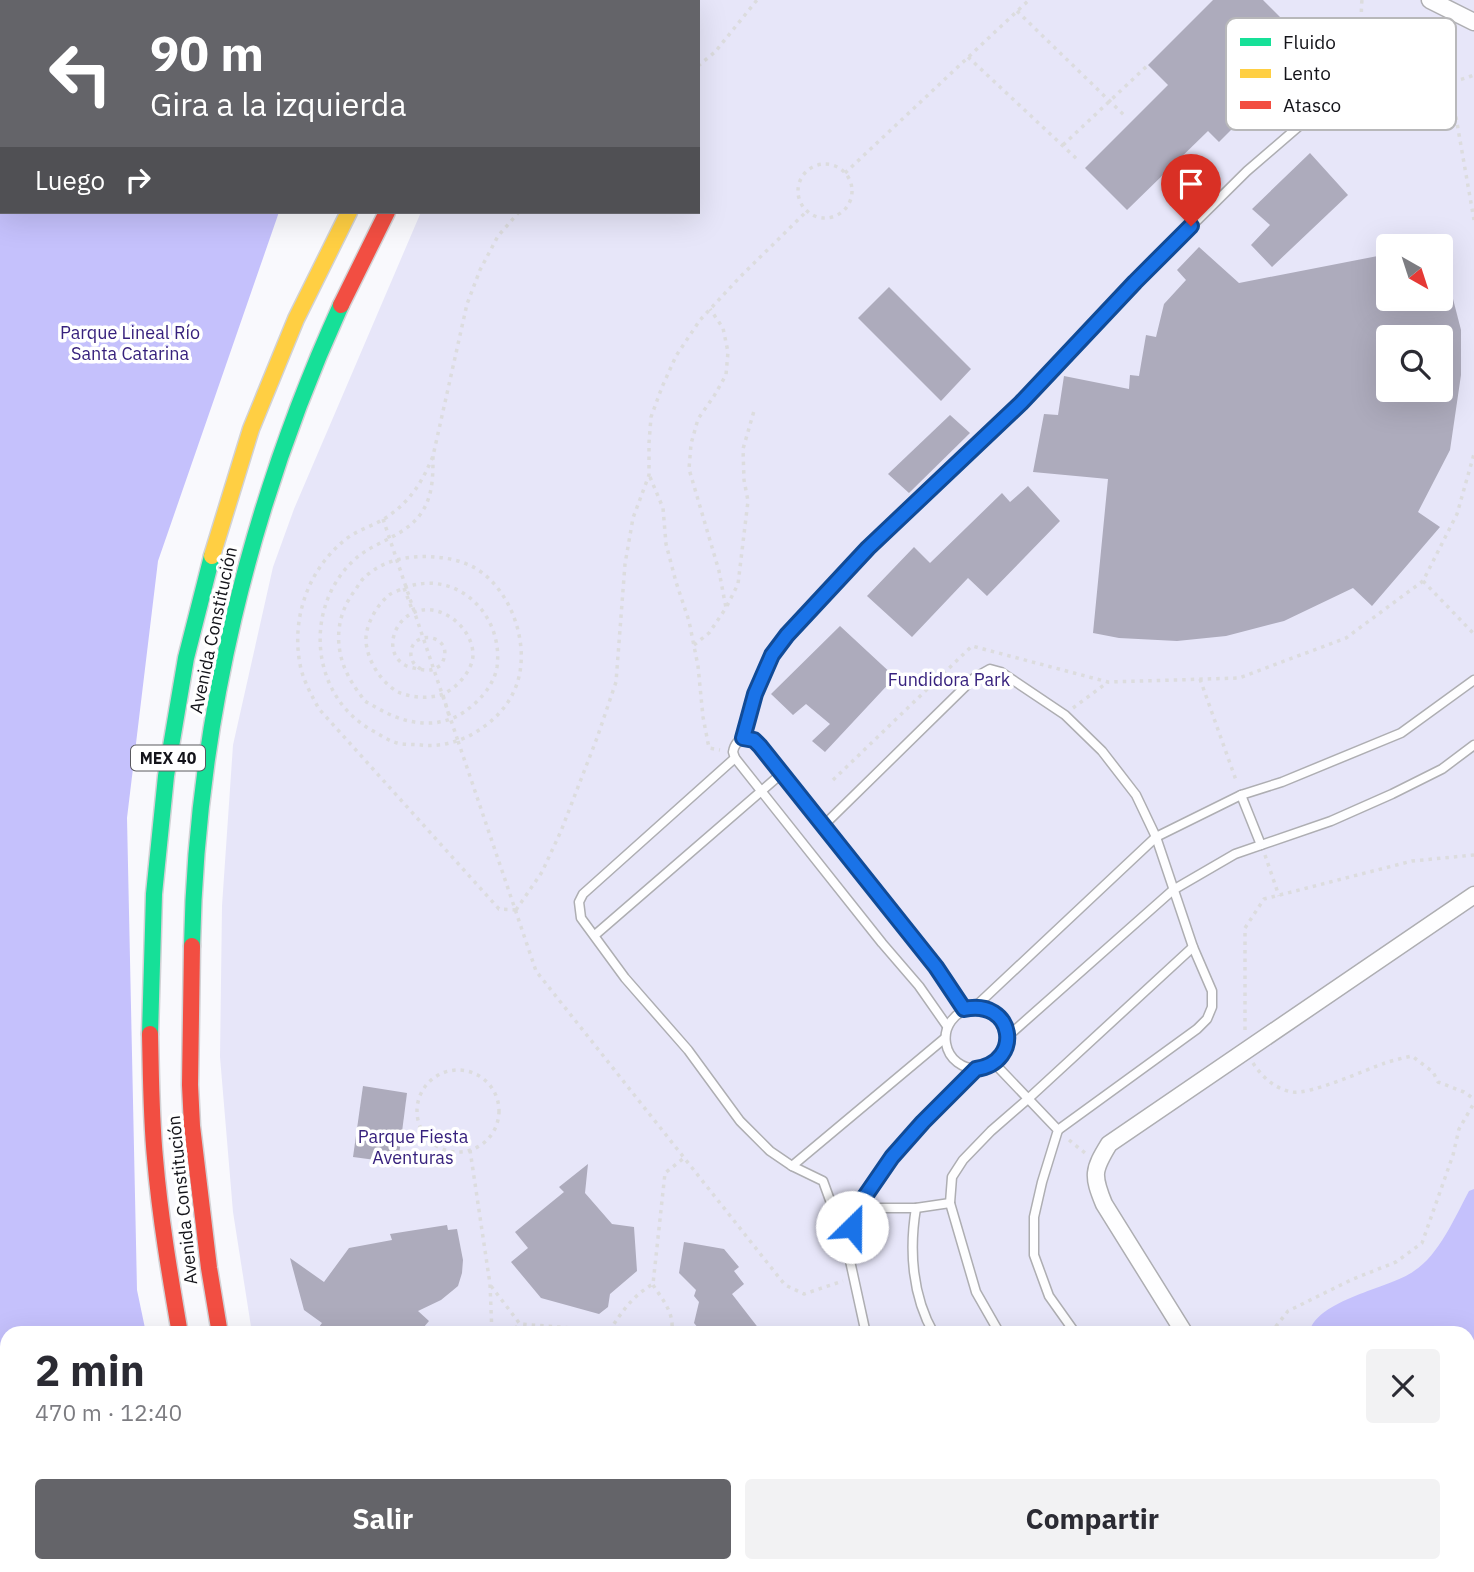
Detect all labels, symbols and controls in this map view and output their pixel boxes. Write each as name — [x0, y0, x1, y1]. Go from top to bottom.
legend — [1226, 18, 1456, 130]
text: 90 m — [150, 21, 264, 84]
icon: left — [35, 28, 126, 119]
text: Fluido — [1283, 30, 1336, 54]
text: Lento — [1283, 61, 1331, 85]
text: Gira a la izquierda — [150, 83, 407, 125]
text: Atasco — [1283, 93, 1341, 117]
pin — [1161, 154, 1221, 226]
icon: right — [119, 161, 157, 199]
text: Luego — [35, 163, 105, 197]
icon: arrive — [1172, 165, 1210, 203]
north arrow — [1376, 234, 1452, 312]
map controls — [1376, 234, 1453, 402]
park label: Parque Lineal Río Santa Catarina — [60, 321, 200, 365]
button: search — [1376, 325, 1453, 402]
street label: Avenida Constitución — [184, 544, 242, 716]
park label: Fundidora Park — [888, 668, 1011, 691]
road number: MEX 40 — [131, 746, 205, 771]
street label: Avenida Constitución — [162, 1114, 202, 1286]
park label: Parque Fiesta Aventuras — [358, 1125, 469, 1169]
position arrow — [815, 1190, 889, 1264]
text: 2 min — [35, 1343, 145, 1398]
button: close — [1366, 1349, 1440, 1423]
text: 470 m · 12:40 — [35, 1397, 182, 1427]
button: Salir — [35, 1479, 731, 1559]
button: Compartir — [745, 1479, 1440, 1559]

